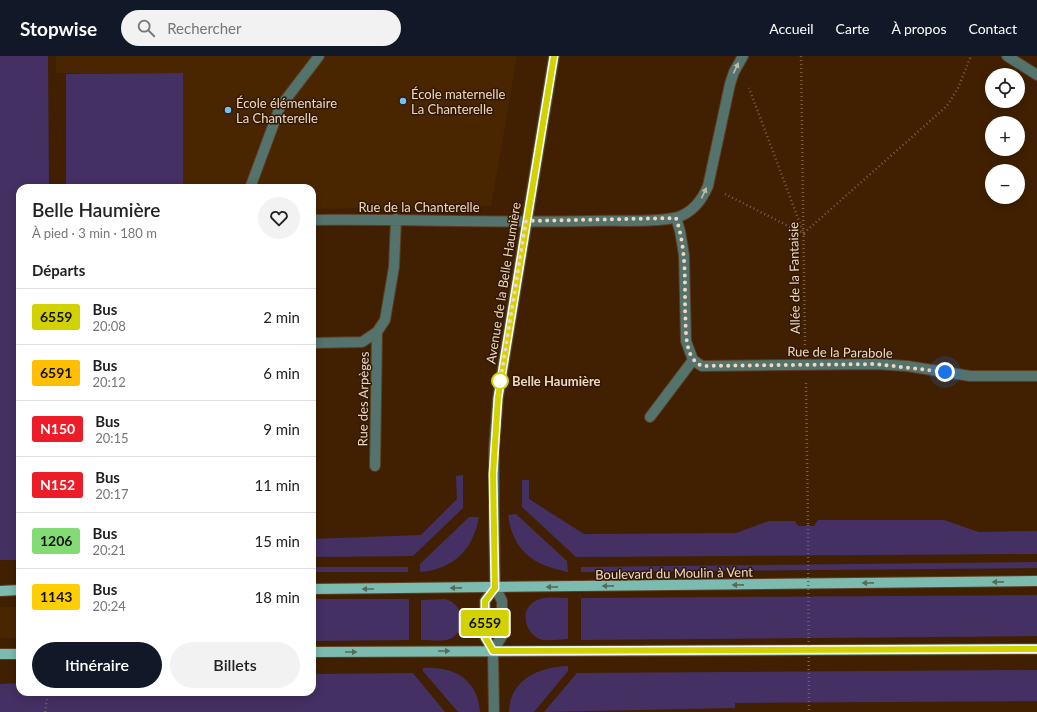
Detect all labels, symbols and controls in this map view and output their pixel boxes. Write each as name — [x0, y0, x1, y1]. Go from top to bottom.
search box — [121, 10, 401, 46]
text: Stopwise — [20, 17, 97, 40]
icon: search — [135, 17, 157, 39]
text: Rechercher — [167, 19, 242, 37]
text: Accueil — [769, 20, 814, 37]
text: Carte — [836, 20, 869, 37]
text: À propos — [891, 20, 946, 37]
text: Contact — [968, 20, 1017, 37]
one-way arrow — [733, 62, 739, 73]
map controls — [985, 68, 1025, 204]
button: locate — [985, 68, 1025, 108]
place label: École maternelle La Chanterelle — [411, 86, 505, 117]
place label: École élémentaire La Chanterelle — [236, 95, 337, 126]
marker: École maternelle La Chanterelle — [398, 96, 408, 106]
marker: École élémentaire La Chanterelle — [223, 105, 233, 115]
button: + — [985, 116, 1025, 156]
button: − — [985, 164, 1025, 204]
one-way arrow — [701, 188, 707, 199]
button: heart — [258, 197, 300, 239]
text: Belle Haumière — [32, 198, 160, 221]
street label: Rue de la Chanterelle — [358, 199, 480, 215]
street label: Avenue de la Belle Haumière — [482, 201, 524, 365]
street label: Allée de la Fantaisie — [785, 222, 803, 334]
text: À pied · 3 min · 180 m — [32, 225, 157, 241]
text: Départs — [32, 261, 85, 279]
text: Bus — [92, 300, 117, 318]
text: 6559 — [40, 308, 72, 325]
text: 2 min — [263, 308, 300, 326]
text: 20:08 — [92, 318, 126, 334]
street label: Rue de la Parabole — [787, 343, 893, 361]
street label: Rue des Arpèges — [354, 351, 372, 447]
text: Bus — [92, 356, 117, 374]
your location — [935, 362, 955, 382]
text: 6591 — [40, 364, 72, 381]
text: 6 min — [263, 364, 300, 382]
marker: Belle Haumière — [491, 372, 509, 390]
place label: Belle Haumière — [512, 373, 601, 389]
text: 20:12 — [92, 374, 126, 390]
text: Bus — [95, 412, 120, 430]
text: N150 — [40, 420, 75, 437]
text: 9 min — [263, 420, 300, 438]
text: 20:15 — [95, 430, 129, 446]
text: Bus — [95, 468, 120, 486]
text: N152 — [40, 476, 75, 493]
text: 11 min — [254, 476, 300, 494]
text: 20:17 — [95, 486, 129, 502]
text: Bus — [92, 524, 117, 542]
text: 1206 — [40, 532, 72, 549]
text: 15 min — [254, 532, 300, 550]
text: 20:21 — [92, 542, 126, 558]
street label: Boulevard du Moulin à Vent — [595, 564, 753, 582]
one-way arrow — [991, 579, 1004, 585]
text: Bus — [92, 580, 117, 598]
one-way arrow — [861, 580, 874, 586]
one-way arrow — [731, 582, 744, 588]
one-way arrow — [601, 583, 614, 589]
one-way arrow — [545, 584, 558, 590]
one-way arrow — [449, 585, 462, 591]
one-way arrow — [361, 586, 374, 592]
text: 1143 — [40, 588, 72, 605]
text: 18 min — [254, 588, 300, 606]
text: 20:24 — [92, 598, 126, 614]
line badge: 6559 — [457, 610, 513, 636]
text: 6559 — [469, 614, 501, 631]
button: Itinéraire — [32, 642, 162, 688]
button: Billets — [170, 642, 300, 688]
one-way arrow — [438, 648, 451, 654]
one-way arrow — [345, 649, 358, 655]

